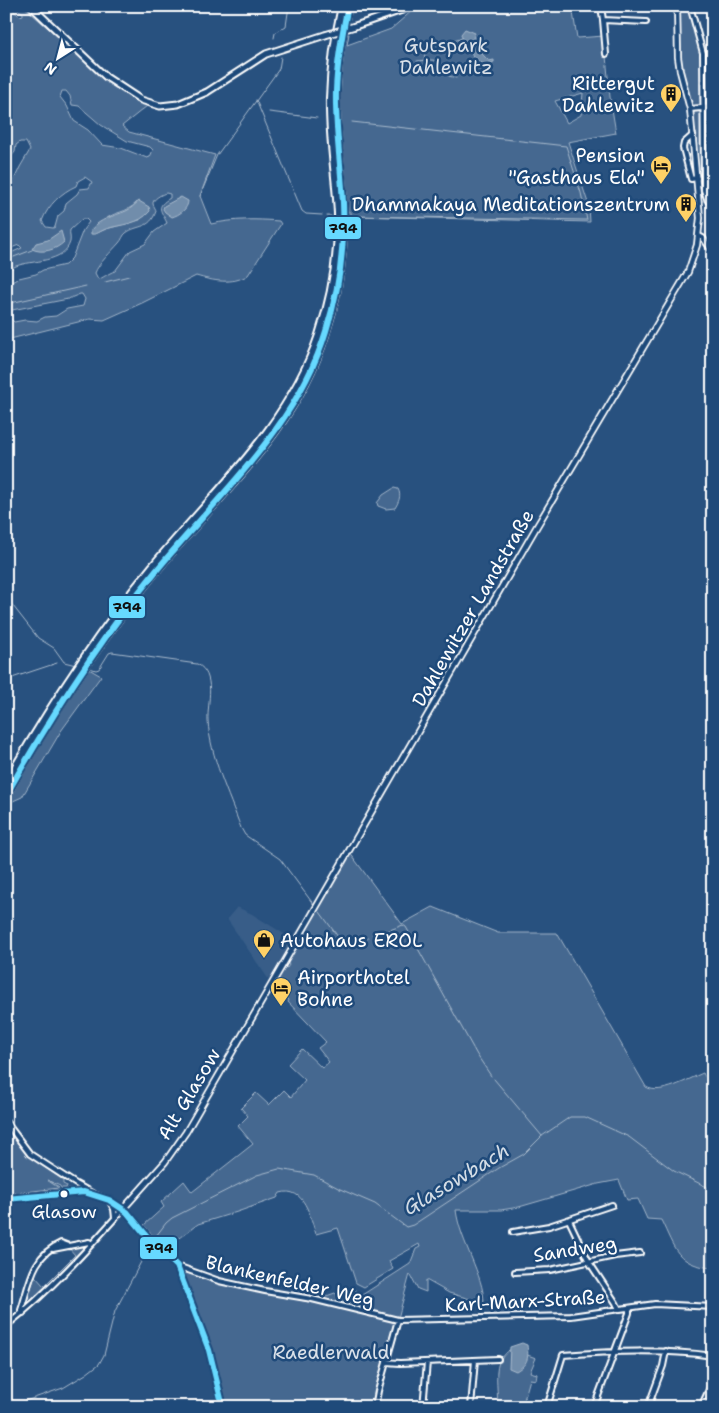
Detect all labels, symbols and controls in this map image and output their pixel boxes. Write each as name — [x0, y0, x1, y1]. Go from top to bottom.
north arrow — [32, 32, 82, 82]
park label: Gutspark Dahlewitz — [400, 33, 492, 80]
text: N — [41, 58, 60, 79]
place label: Rittergut Dahlewitz — [562, 71, 655, 118]
building icon: Rittergut Dahlewitz — [659, 82, 683, 113]
place label: Pension "Gasthaus Ela" — [508, 143, 645, 190]
hotel icon: Pension "Gasthaus Ela" — [649, 154, 673, 185]
place label: Dhammakaya Meditationszentrum — [352, 192, 670, 217]
building icon: Dhammakaya Meditationszentrum — [674, 192, 698, 223]
line badge: 794 — [324, 216, 362, 240]
text: 794 — [328, 219, 358, 237]
street label: Dahlewitzer Landstraße — [406, 505, 540, 711]
line badge: 794 — [108, 595, 146, 619]
text: 794 — [112, 598, 142, 616]
shop icon: Autohaus EROL — [252, 928, 276, 959]
place label: Autohaus EROL — [280, 928, 422, 953]
place label: Airporthotel Bohne — [297, 965, 410, 1012]
hotel icon: Airporthotel Bohne — [269, 976, 293, 1007]
street label: Alt Glasow — [152, 1044, 226, 1144]
water label: Glasowbach — [398, 1137, 514, 1221]
marker: Glasow — [59, 1189, 69, 1199]
place label: Glasow — [31, 1200, 97, 1224]
street label: Sandweg — [532, 1230, 618, 1268]
line badge: 794 — [139, 1236, 178, 1260]
text: 794 — [144, 1239, 174, 1257]
street label: Blankenfelder Weg — [203, 1249, 377, 1313]
street label: Karl-Marx-Straße — [444, 1284, 606, 1318]
park label: Raedlerwald — [272, 1340, 390, 1365]

